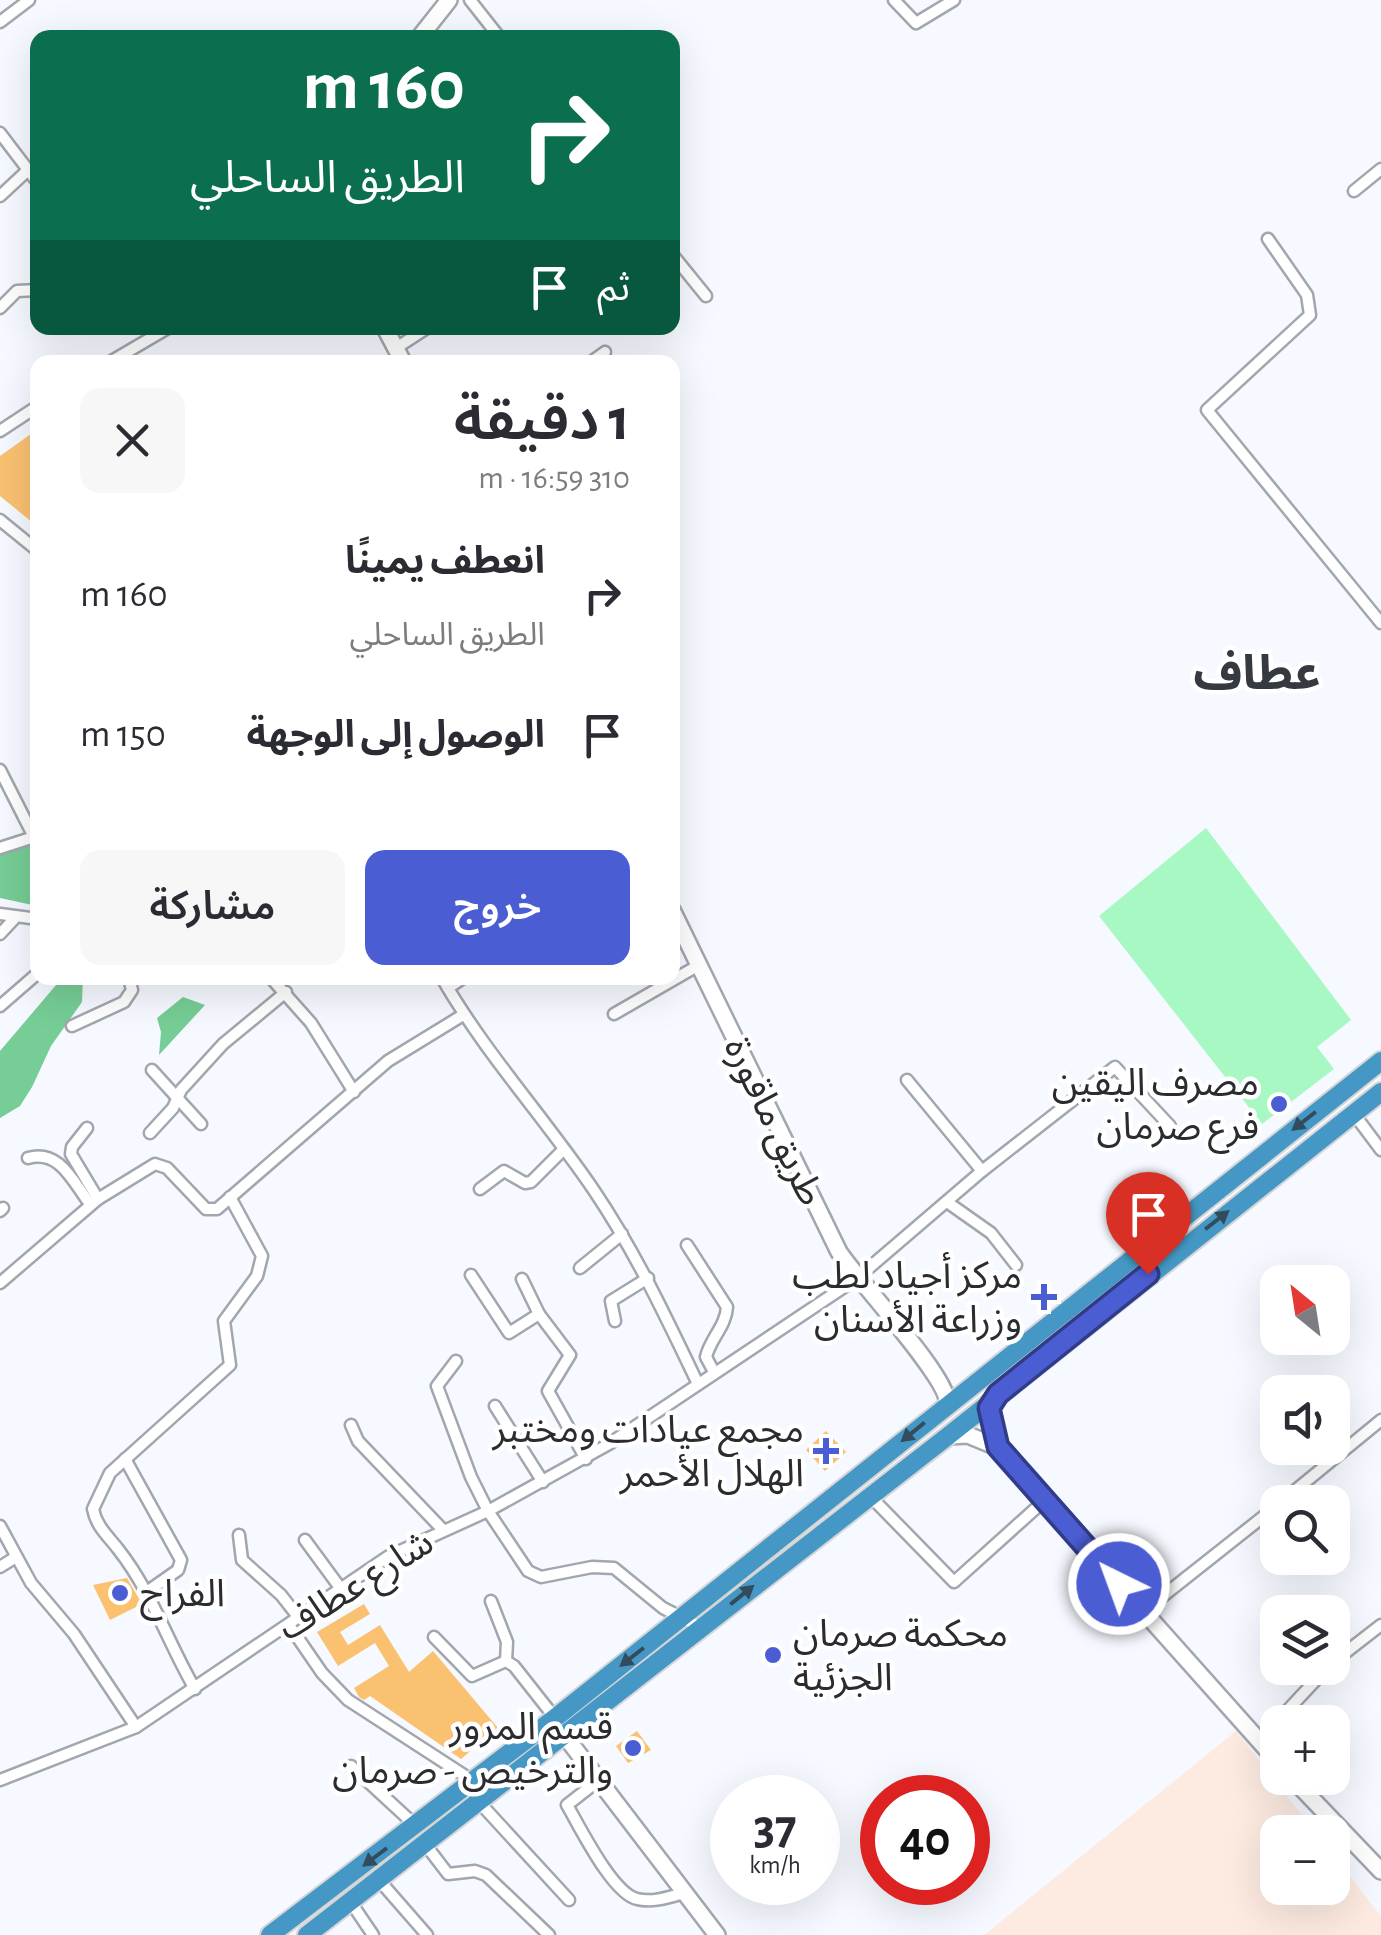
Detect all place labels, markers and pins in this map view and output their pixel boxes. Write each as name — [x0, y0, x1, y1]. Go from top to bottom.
place label: مصرف اليقين فرع صرمان — [1052, 1065, 1259, 1154]
marker: مصرف اليقين فرع صرمان — [1268, 1093, 1290, 1115]
pin — [1106, 1172, 1191, 1275]
place label: مركز أجياد لطب وزراعة الأسنان — [792, 1252, 1022, 1341]
marker: مركز أجياد لطب وزراعة الأسنان — [1031, 1284, 1057, 1310]
place label: مجمع عيادات ومختبر الهلال الأحمر — [492, 1412, 804, 1495]
marker: مجمع عيادات ومختبر الهلال الأحمر — [813, 1438, 839, 1464]
place label: الفراح — [140, 1576, 225, 1621]
marker: الفراح — [109, 1582, 131, 1604]
place label: محكمة صرمان الجزئية — [793, 1616, 1008, 1699]
marker: محكمة صرمان الجزئية — [762, 1644, 784, 1666]
place label: قسم المرور والترخيص - صرمان — [332, 1709, 613, 1793]
marker: قسم المرور والترخيص - صرمان — [622, 1737, 644, 1759]

